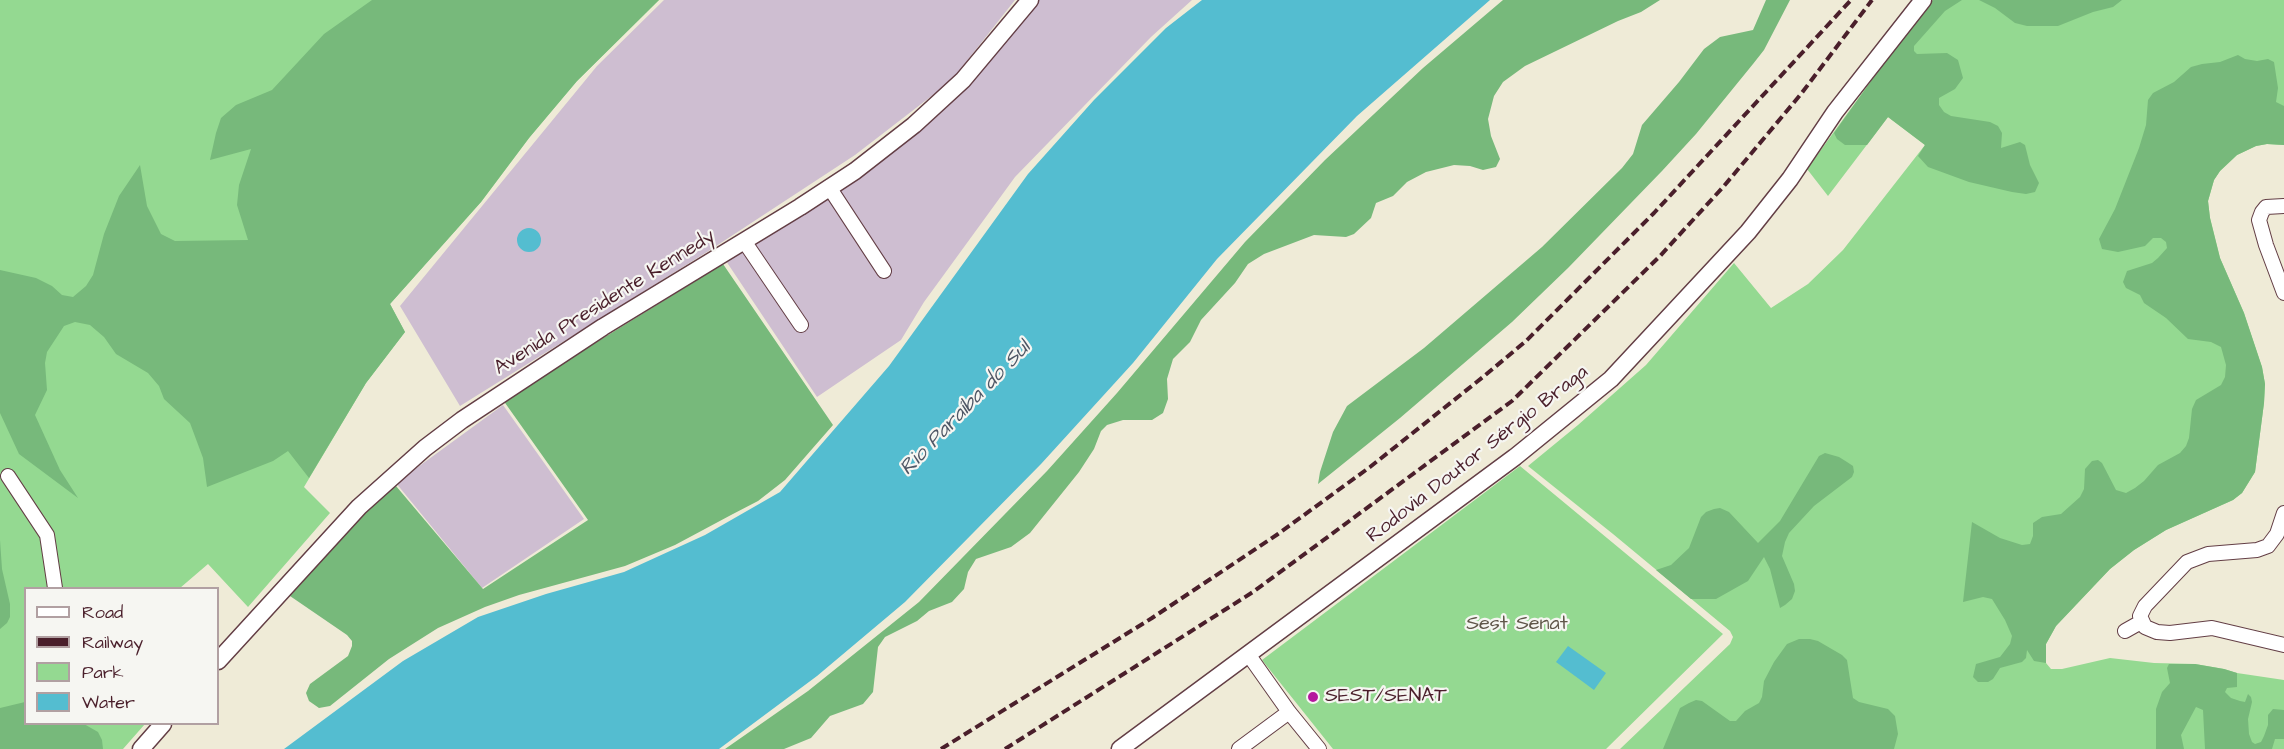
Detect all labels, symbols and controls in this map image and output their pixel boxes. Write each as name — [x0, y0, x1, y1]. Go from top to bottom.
street label: Avenida Presidente Kennedy — [490, 225, 720, 381]
water label: Rio Paraíba do Sul — [895, 337, 1037, 481]
street label: Rodovia Doutor Sérgio Braga — [1362, 361, 1594, 549]
legend — [24, 587, 219, 725]
text: Road — [82, 600, 123, 625]
park label: Sest Senat — [1466, 613, 1568, 637]
text: Railway — [82, 630, 143, 655]
text: Park — [82, 660, 124, 685]
place label: SEST/SENAT — [1325, 685, 1447, 709]
text: Water — [82, 690, 135, 715]
marker: SEST/SENAT — [1306, 690, 1320, 704]

